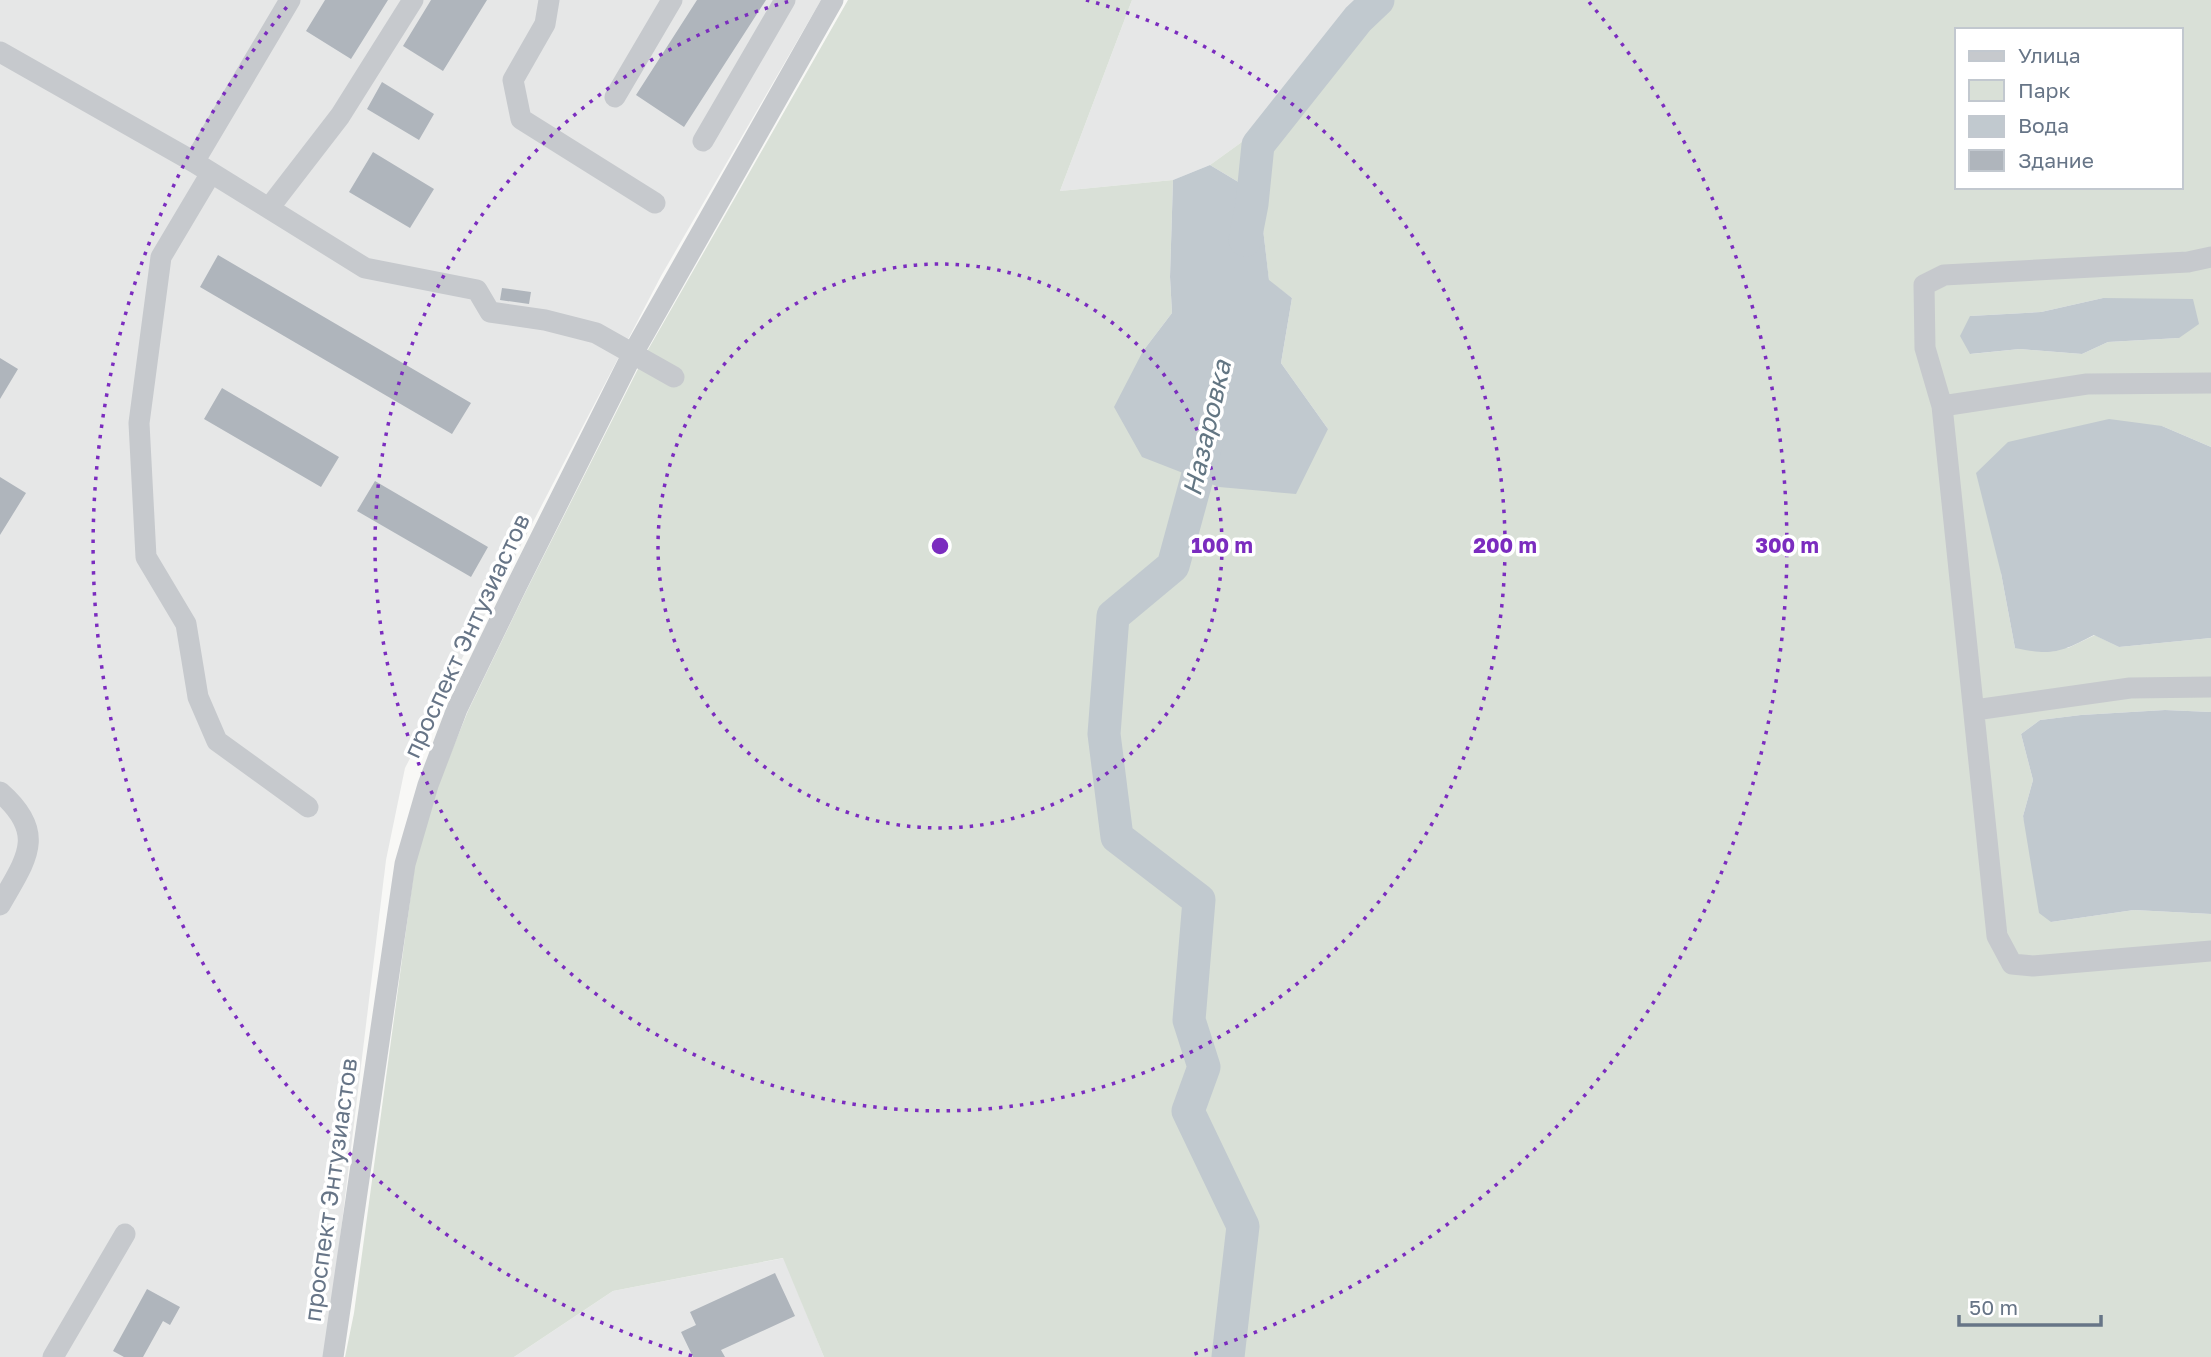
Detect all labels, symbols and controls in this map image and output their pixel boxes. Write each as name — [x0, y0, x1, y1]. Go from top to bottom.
legend — [1955, 28, 2183, 189]
text: Улица — [2018, 42, 2081, 68]
text: Парк — [2018, 77, 2071, 103]
text: Вода — [2018, 112, 2069, 138]
text: Здание — [2018, 147, 2094, 173]
water label: Назаровка — [1176, 356, 1237, 499]
street label: проспект Энтузиастов — [396, 509, 535, 762]
text: 100 m — [1191, 532, 1253, 558]
text: 200 m — [1473, 532, 1537, 558]
text: 300 m — [1755, 532, 1819, 558]
centre of rings — [928, 534, 952, 558]
street label: проспект Энтузиастов — [297, 1056, 362, 1324]
scale bar — [1959, 1284, 2101, 1328]
text: 50 m — [1969, 1294, 2018, 1320]

